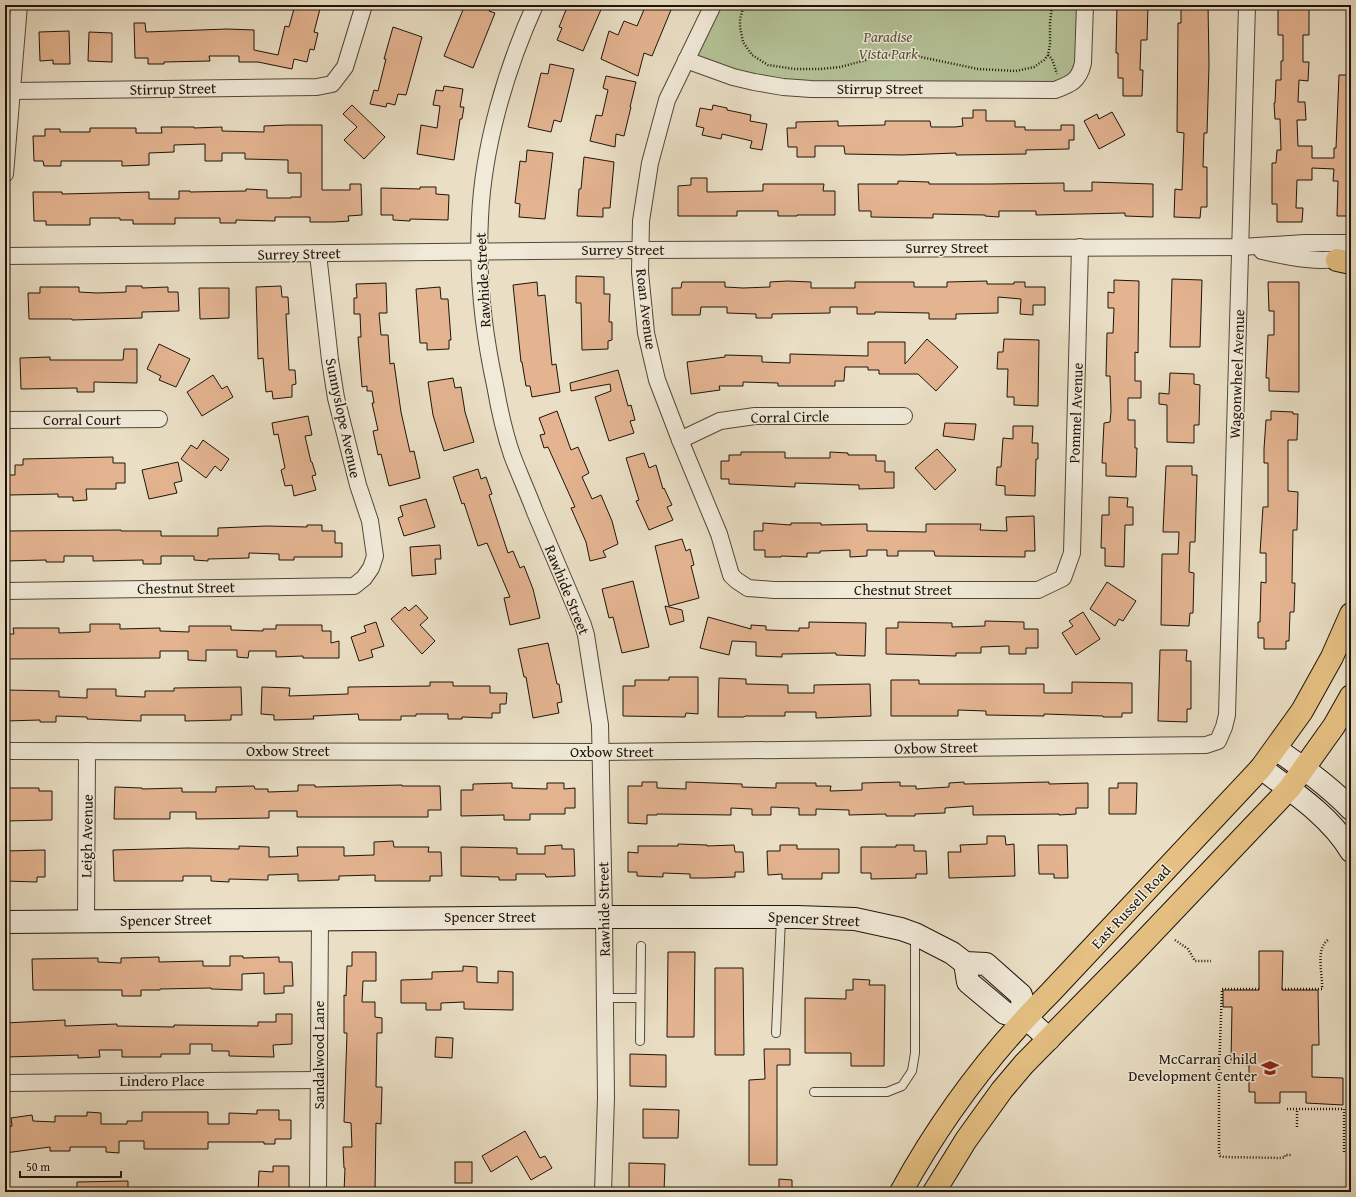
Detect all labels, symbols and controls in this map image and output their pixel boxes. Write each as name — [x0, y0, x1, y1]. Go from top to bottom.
park label: Paradise Vista Park — [858, 26, 918, 64]
street label: Stirrup Street — [129, 77, 217, 100]
street label: Stirrup Street — [837, 78, 924, 99]
street label: Rawhide Street — [469, 231, 495, 328]
street label: Surrey Street — [905, 237, 989, 258]
street label: Surrey Street — [581, 239, 665, 260]
street label: Surrey Street — [257, 242, 342, 265]
street label: Roan Avenue — [631, 267, 662, 351]
street label: Wagonwheel Avenue — [1224, 309, 1249, 439]
street label: Sunnyslope Avenue — [321, 356, 366, 480]
street label: Pommel Avenue — [1063, 362, 1088, 464]
street label: Corral Circle — [751, 405, 829, 428]
street label: Corral Court — [43, 409, 122, 430]
street label: Rawhide Street — [540, 542, 595, 638]
street label: Chestnut Street — [137, 576, 236, 599]
street label: Chestnut Street — [854, 579, 953, 600]
street label: Oxbow Street — [894, 736, 979, 759]
street label: Oxbow Street — [246, 740, 331, 761]
street label: Oxbow Street — [570, 741, 655, 762]
street label: Leigh Avenue — [75, 794, 98, 878]
street label: East Russell Road — [1086, 860, 1175, 953]
street label: Rawhide Street — [592, 861, 615, 957]
street label: Spencer Street — [444, 906, 537, 927]
street label: Spencer Street — [768, 906, 861, 931]
street label: Spencer Street — [120, 908, 213, 931]
street label: Sandalwood Lane — [308, 1000, 329, 1110]
place label: McCarran Child Development Center — [1128, 1048, 1257, 1086]
school or university icon: McCarran Child Development Center — [1260, 1058, 1280, 1078]
street label: Lindero Place — [120, 1070, 204, 1091]
scale bar — [20, 1153, 121, 1179]
text: 50 m — [26, 1158, 50, 1175]

